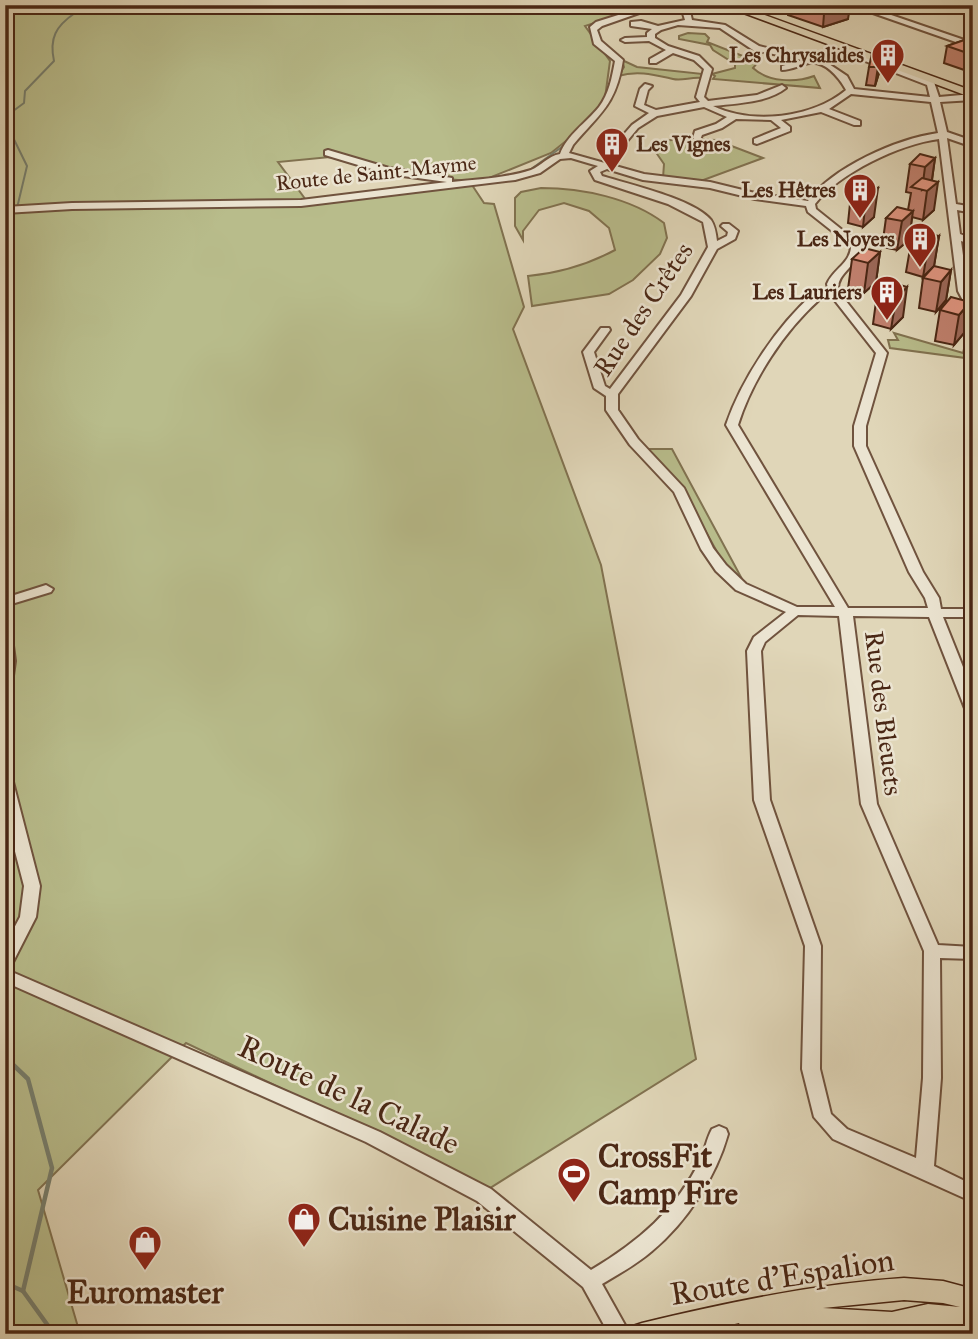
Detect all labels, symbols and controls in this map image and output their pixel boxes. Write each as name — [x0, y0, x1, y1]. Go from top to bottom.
building icon: Les Chrysalides — [869, 36, 907, 85]
place label: Les Chrysalides — [729, 42, 864, 68]
building icon: Les Vignes — [593, 125, 631, 174]
place label: Les Vignes — [636, 131, 731, 157]
street label: Route de Saint-Mayme — [274, 150, 478, 196]
building icon: Les Hêtres — [841, 171, 879, 220]
place label: Les Hêtres — [741, 177, 836, 203]
building icon: Les Noyers — [901, 220, 939, 269]
place label: Les Noyers — [797, 226, 895, 252]
street label: Rue des Crêtes — [586, 236, 700, 382]
building icon: Les Lauriers — [868, 273, 906, 322]
place label: Les Lauriers — [752, 279, 862, 305]
street label: Rue des Bleuets — [858, 629, 910, 797]
street label: Route de la Calade — [232, 1027, 466, 1163]
place label: CrossFit Camp Fire — [598, 1137, 738, 1213]
sports icon: CrossFit Camp Fire — [555, 1155, 593, 1204]
shop icon: Cuisine Plaisir — [285, 1200, 323, 1249]
place label: Cuisine Plaisir — [328, 1200, 516, 1239]
shop icon: Euromaster — [126, 1223, 164, 1272]
street label: Route d'Espalion — [667, 1240, 897, 1314]
place label: Euromaster — [67, 1273, 224, 1312]

